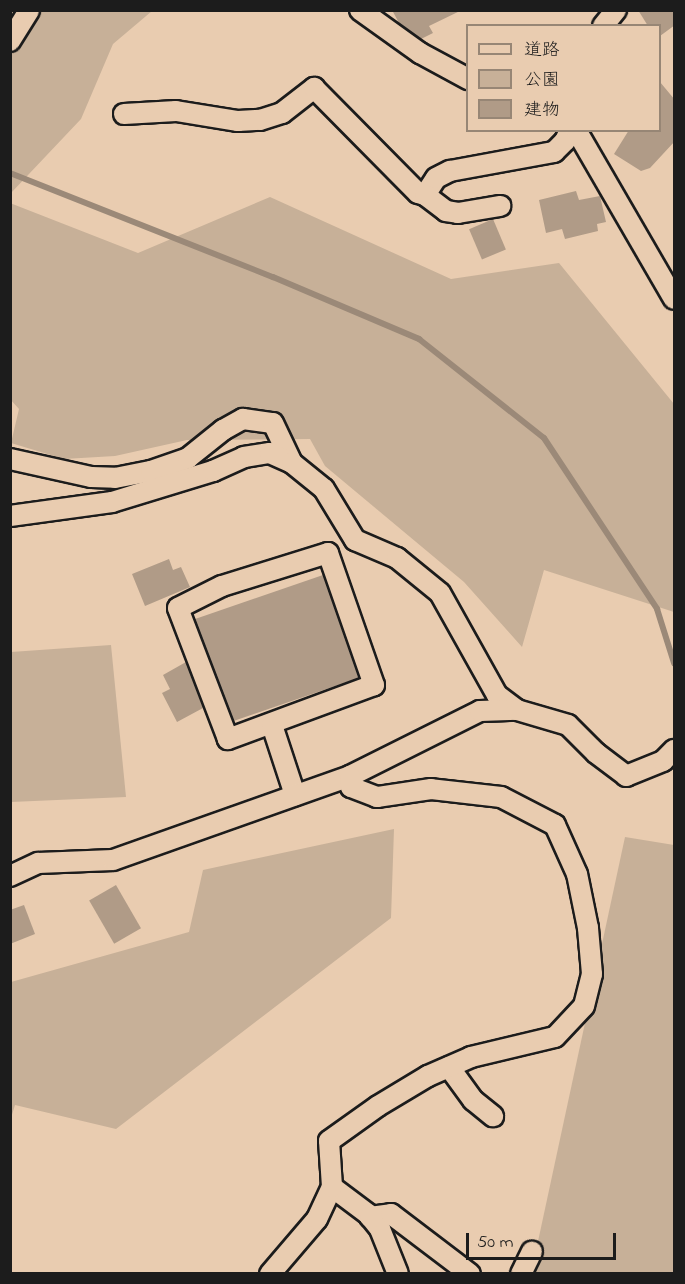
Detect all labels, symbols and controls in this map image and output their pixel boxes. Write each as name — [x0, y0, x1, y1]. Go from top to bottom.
legend — [466, 24, 661, 132]
text: 道路 — [524, 38, 560, 64]
text: 公園 — [524, 68, 560, 94]
text: 建物 — [524, 98, 560, 124]
scale bar — [469, 1221, 619, 1259]
text: 50 m — [477, 1230, 514, 1256]

